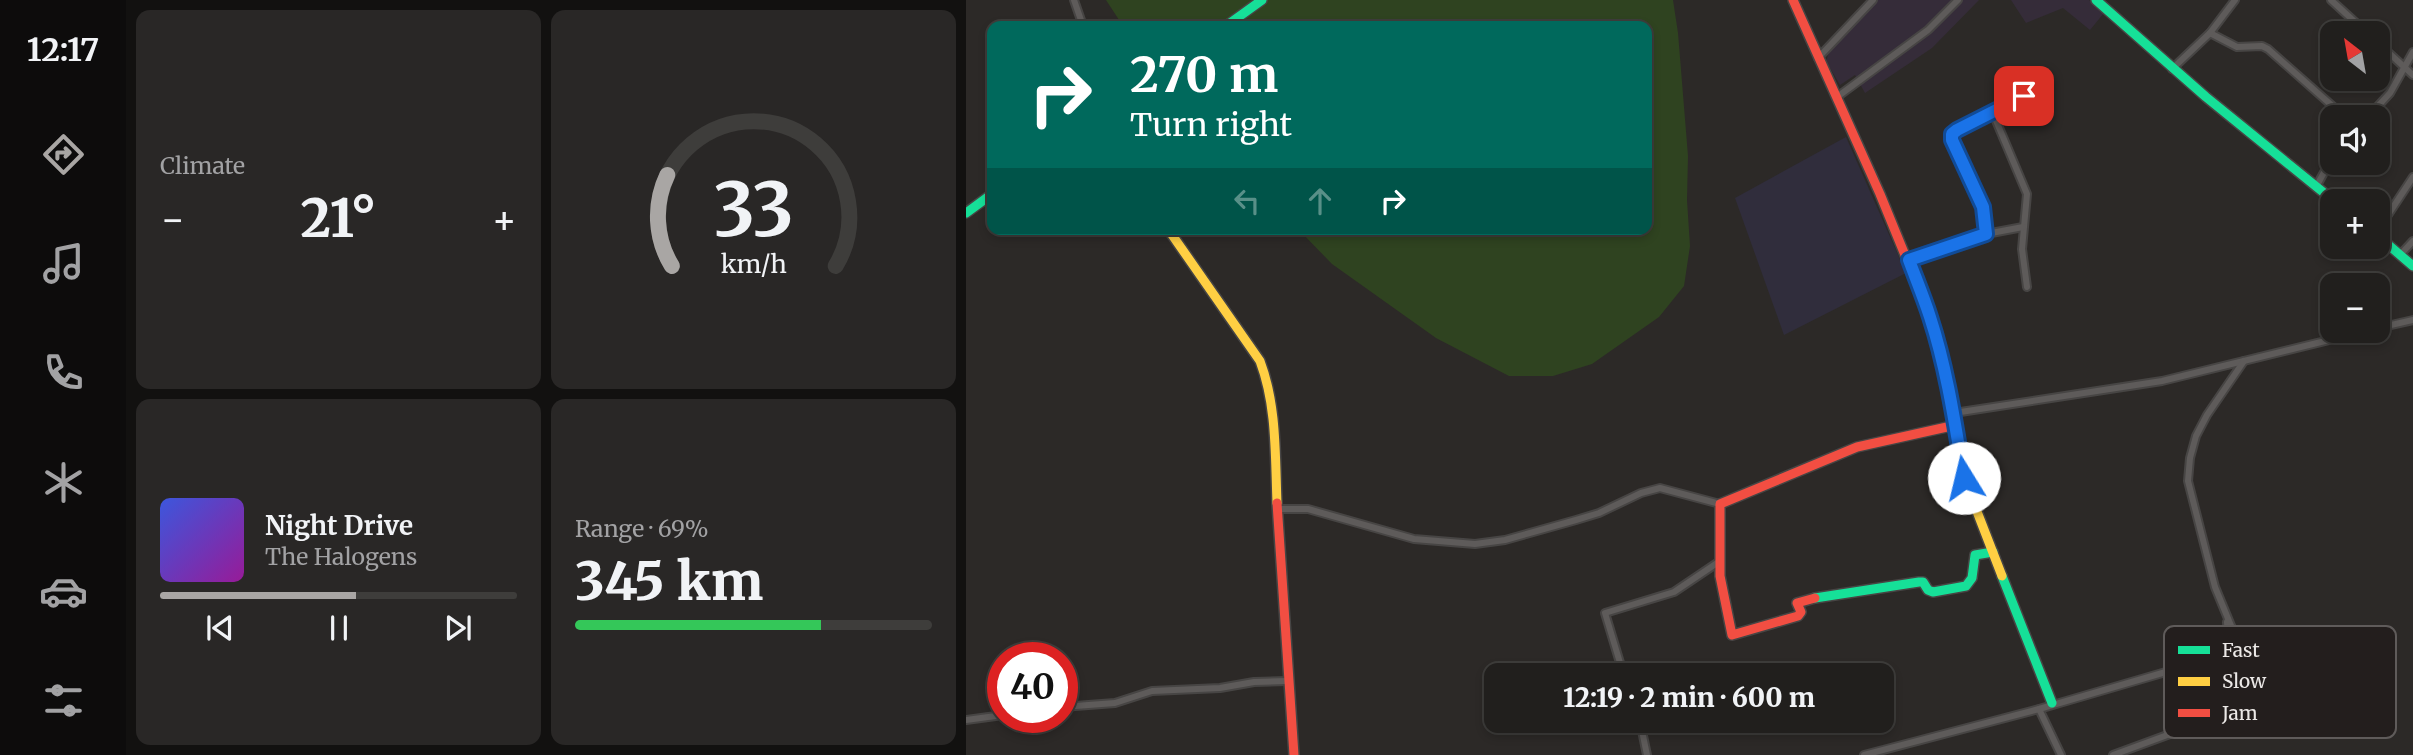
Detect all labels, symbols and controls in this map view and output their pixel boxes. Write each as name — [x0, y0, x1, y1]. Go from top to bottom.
north arrow — [2320, 21, 2390, 91]
map controls — [2320, 21, 2390, 343]
text: 12:17 — [27, 30, 99, 70]
text: 270 m — [1130, 44, 1278, 105]
icon: right — [1015, 49, 1106, 140]
pin — [1994, 66, 2054, 126]
icon: arrive — [2005, 77, 2043, 115]
text: Turn right — [1130, 105, 1292, 145]
button: sound — [2320, 105, 2390, 175]
icon: directions — [39, 130, 88, 179]
text: Climate — [160, 151, 245, 180]
text: 33 — [713, 164, 794, 256]
icon: left — [1228, 182, 1266, 220]
icon: ahead — [1301, 182, 1339, 220]
icon: right — [1374, 182, 1412, 220]
text: 21° — [301, 186, 376, 251]
button: + — [2320, 189, 2390, 259]
text: − — [160, 196, 185, 243]
text: + — [492, 196, 517, 243]
icon: music — [39, 239, 88, 288]
text: km/h — [720, 247, 787, 279]
button: − — [2320, 273, 2390, 343]
icon: phone — [39, 348, 88, 397]
position arrow — [1927, 441, 2001, 515]
icon: climate — [39, 458, 88, 507]
text: Night Drive — [265, 509, 413, 542]
text: Range · 69% — [575, 514, 708, 543]
text: The Halogens — [265, 542, 417, 571]
text: 345 km — [575, 549, 763, 614]
icon: car — [39, 567, 88, 616]
icon: previous — [201, 609, 239, 647]
icon: pause — [320, 609, 358, 647]
icon: next — [439, 609, 477, 647]
legend — [2164, 626, 2396, 738]
text: Fast — [2222, 638, 2260, 662]
speed limit sign: 40 — [987, 642, 1078, 733]
text: Slow — [2222, 669, 2267, 693]
icon: filters — [39, 676, 88, 725]
text: 12:19 · 2 min · 600 m — [1563, 681, 1815, 714]
text: Jam — [2221, 701, 2258, 725]

